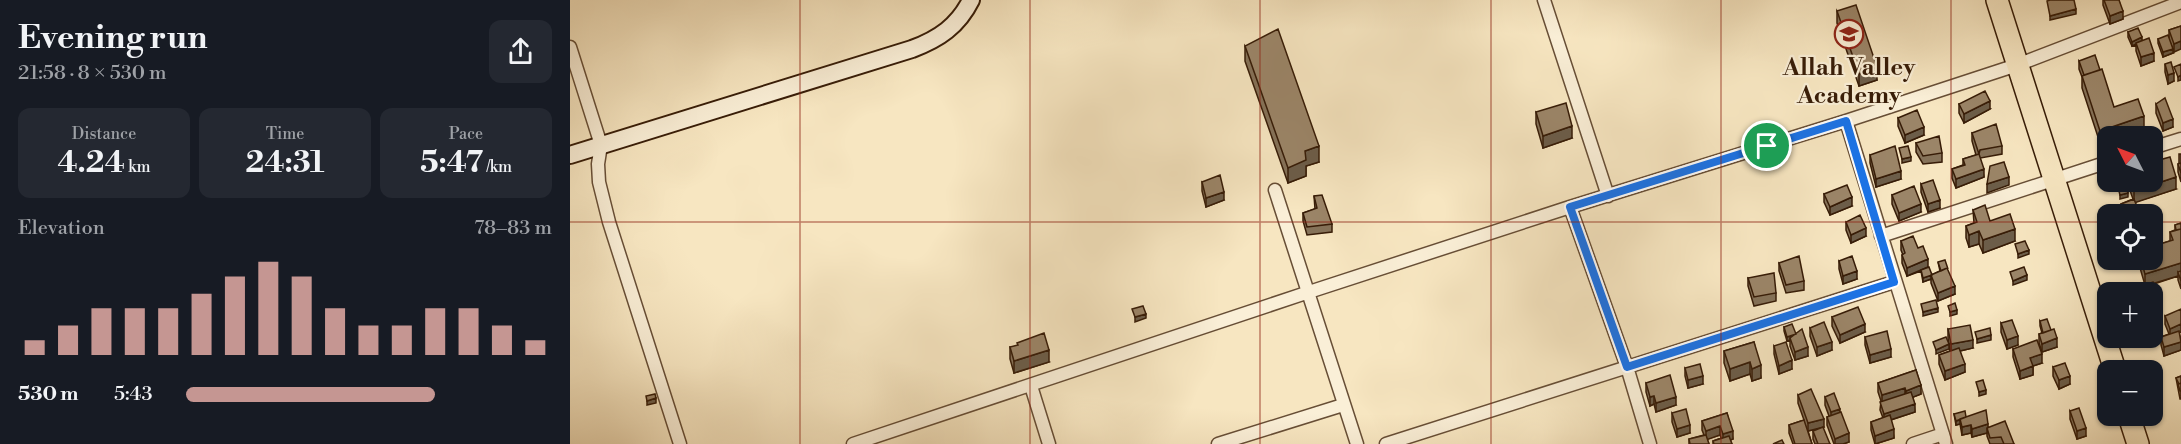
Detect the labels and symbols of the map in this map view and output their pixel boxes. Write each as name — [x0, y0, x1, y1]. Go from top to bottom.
school or university icon: Allah Valley Academy — [1833, 18, 1865, 50]
place label: Allah Valley Academy — [1782, 53, 1916, 111]
pin — [1741, 120, 1792, 171]
north arrow — [2097, 126, 2163, 192]

